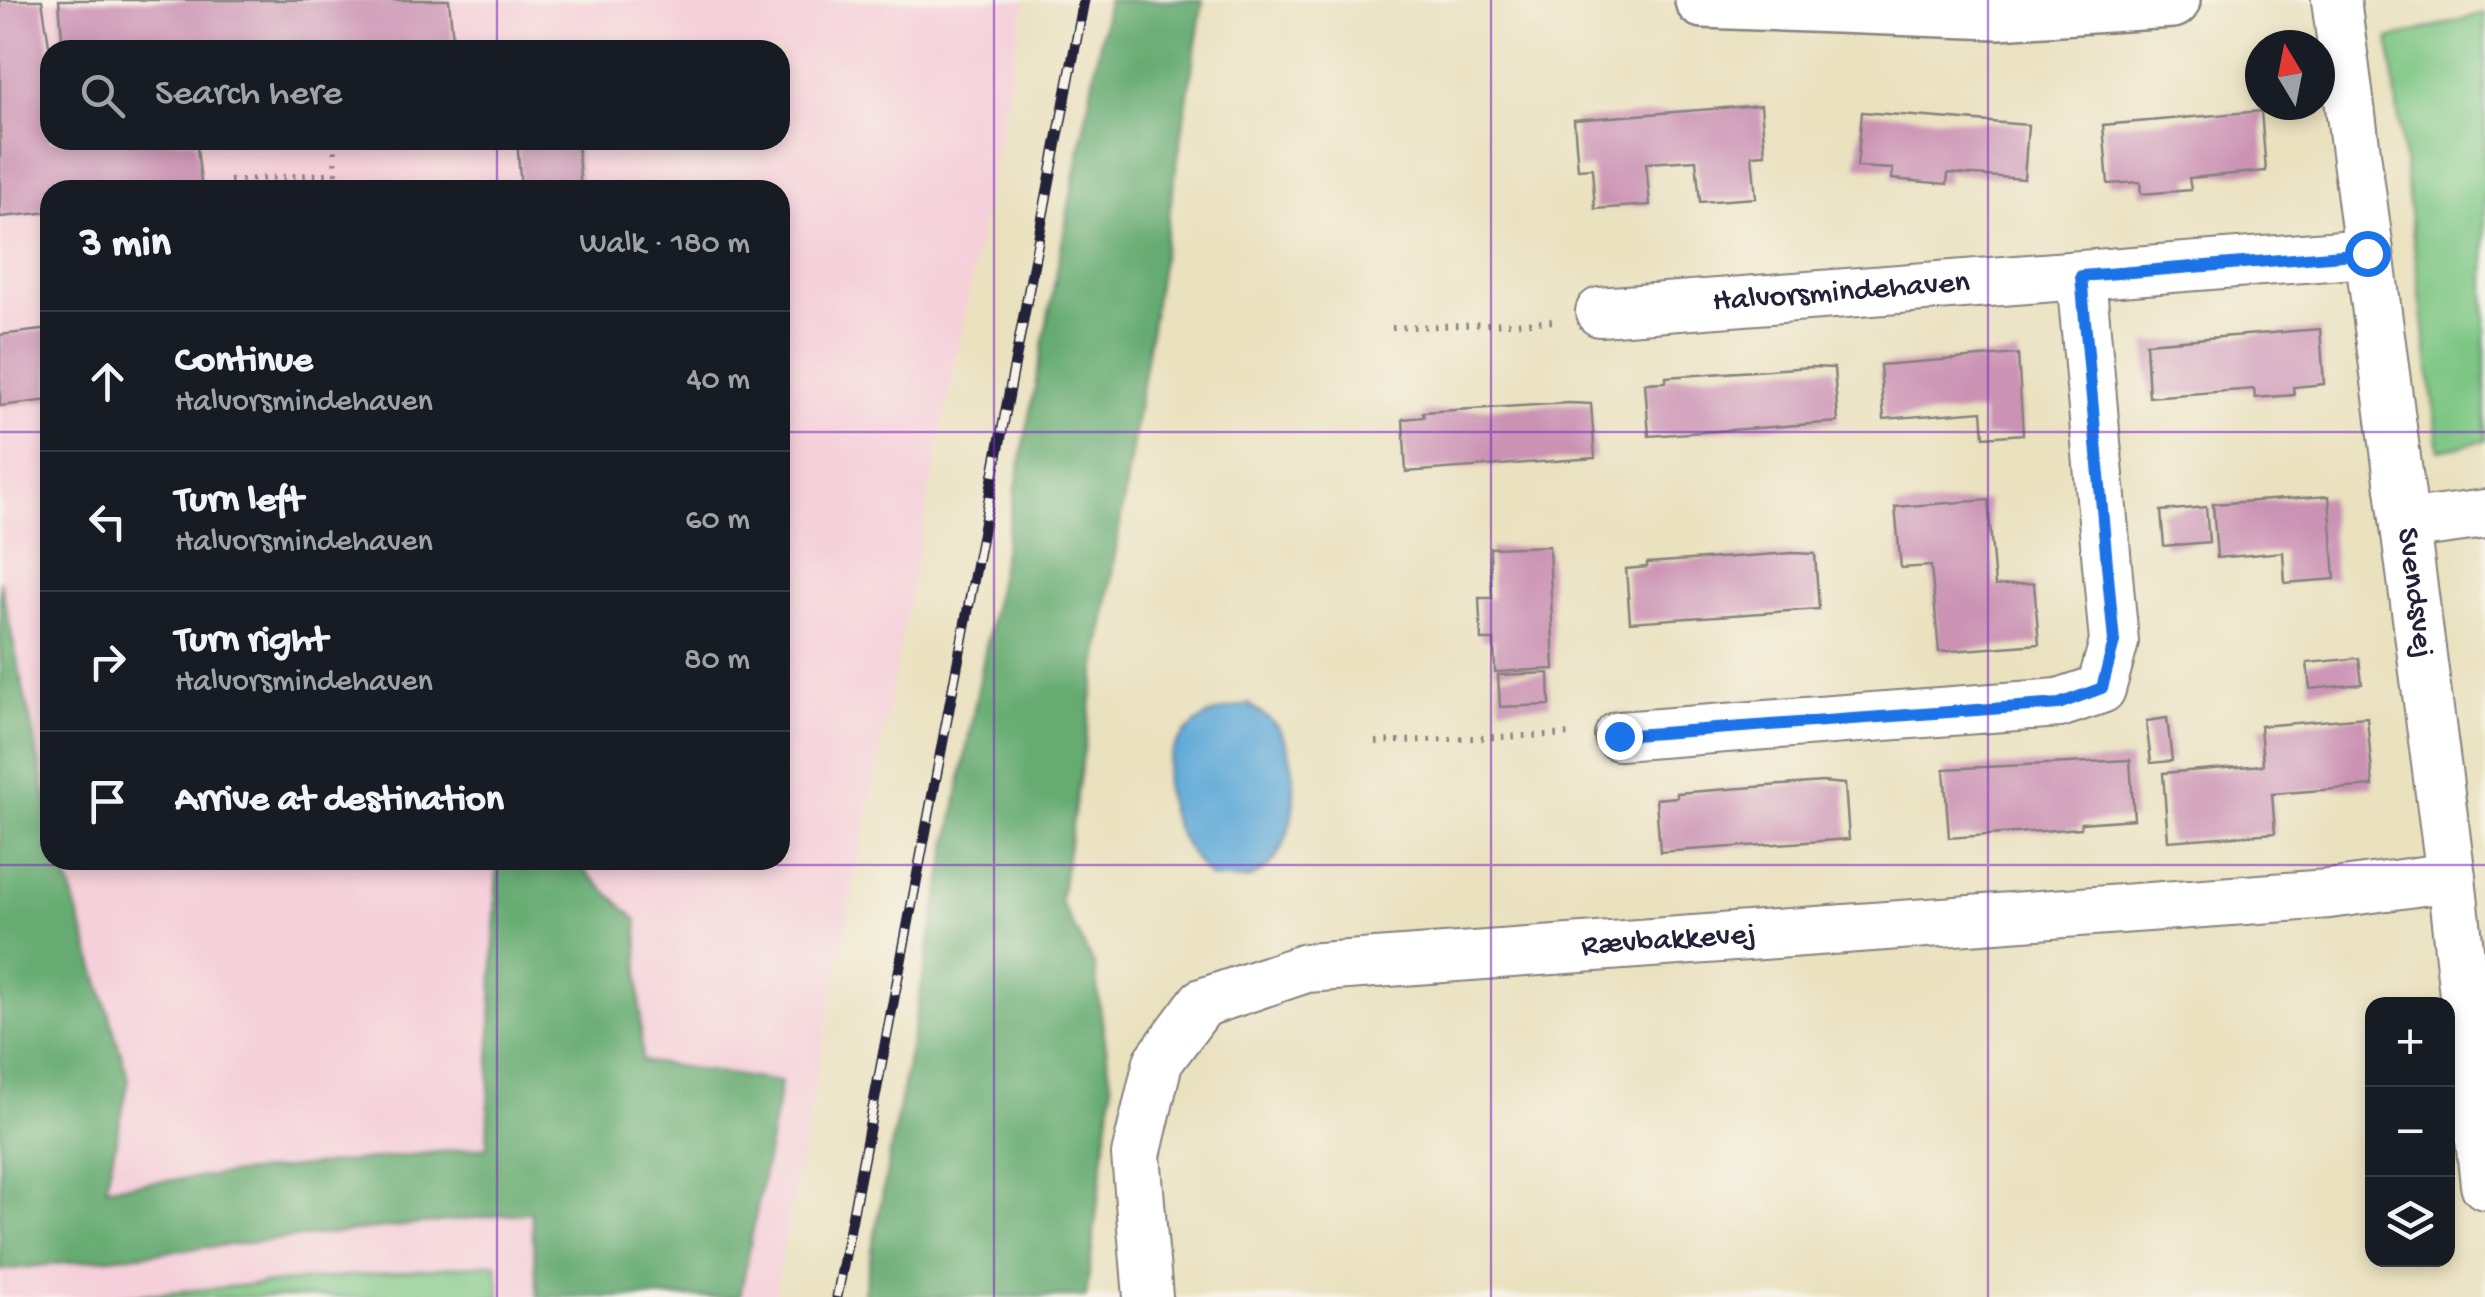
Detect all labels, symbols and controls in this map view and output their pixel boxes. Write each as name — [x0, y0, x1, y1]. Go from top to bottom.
north arrow — [2245, 30, 2335, 120]
search box — [40, 40, 790, 150]
icon: search — [75, 68, 130, 123]
text: Search here — [155, 73, 342, 117]
text: 3 min — [80, 221, 171, 270]
text: Walk · 180 m — [580, 226, 750, 264]
route start — [2345, 231, 2391, 277]
street label: Halvorsmindehaven — [1711, 265, 1971, 322]
text: Continue — [175, 340, 313, 384]
icon: ahead — [80, 354, 135, 409]
text: 40 m — [686, 362, 750, 400]
text: Halvorsmindehaven — [175, 384, 433, 422]
text: Turn left — [175, 480, 303, 524]
icon: left — [80, 494, 135, 549]
text: 60 m — [685, 502, 750, 540]
text: Halvorsmindehaven — [175, 524, 433, 562]
street label: Svendsvej — [2386, 525, 2441, 660]
text: Turn right — [175, 620, 327, 664]
icon: right — [80, 634, 135, 689]
text: 80 m — [684, 642, 750, 680]
text: Halvorsmindehaven — [175, 664, 433, 702]
route end — [1597, 714, 1643, 760]
icon: arrive — [80, 774, 135, 829]
text: Arrive at destination — [175, 779, 504, 823]
street label: Rævbakkevej — [1580, 916, 1757, 967]
map controls — [2365, 997, 2455, 1267]
button: + — [2365, 997, 2455, 1087]
button: − — [2365, 1087, 2455, 1177]
button: layers — [2365, 1177, 2455, 1267]

